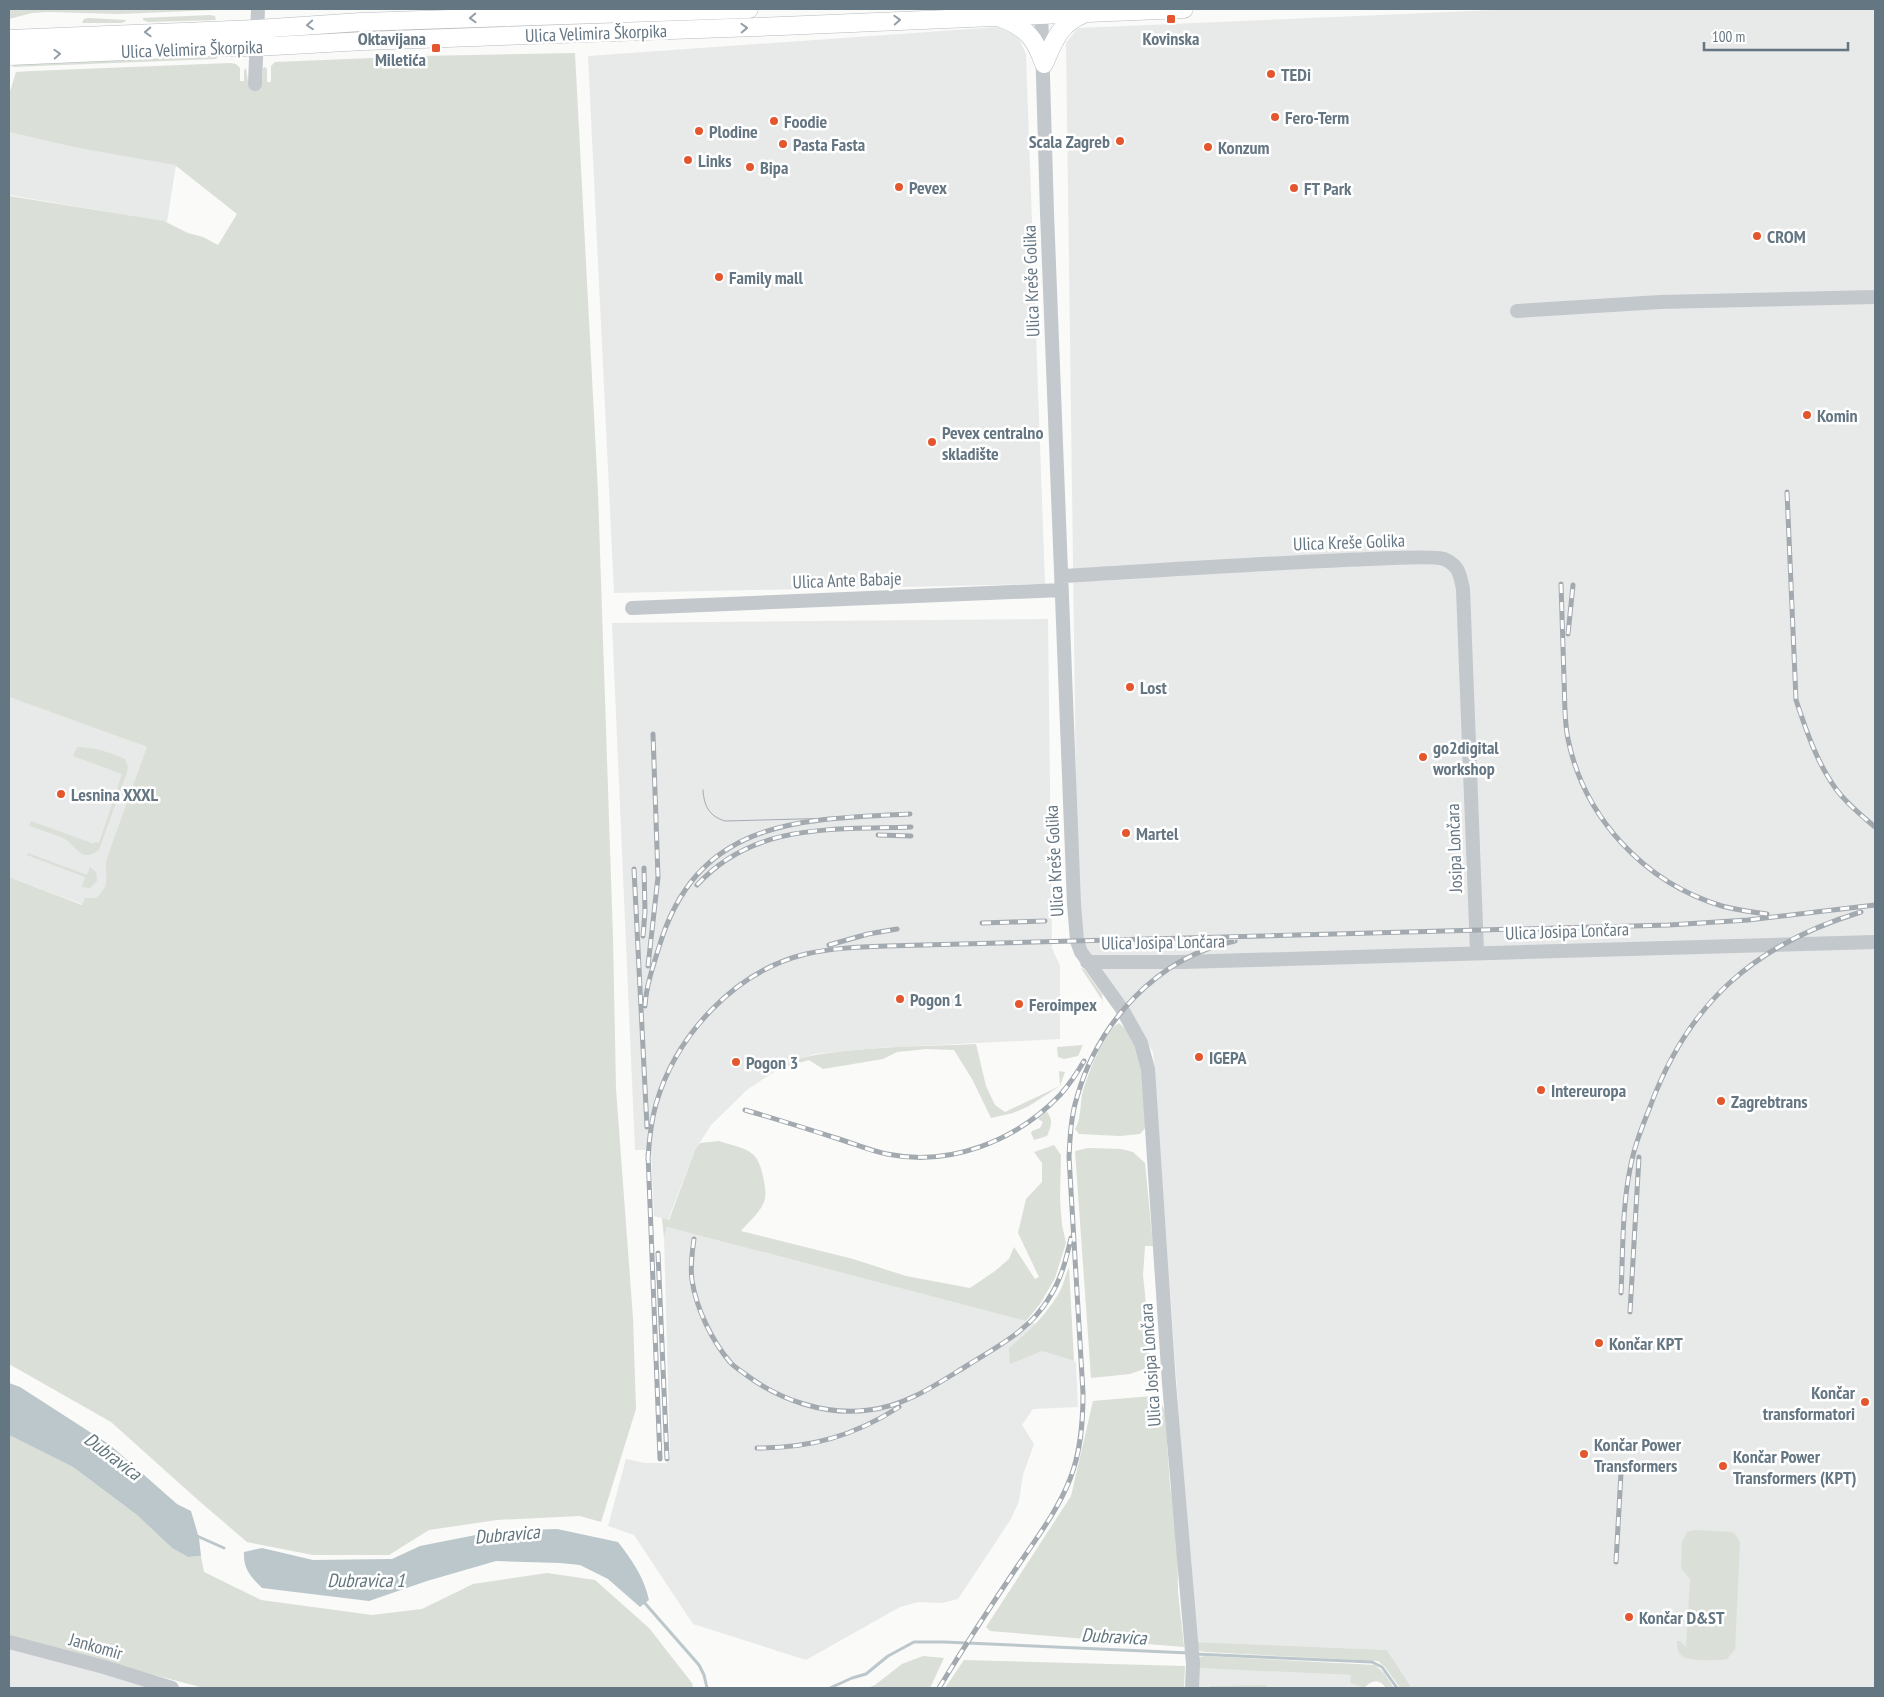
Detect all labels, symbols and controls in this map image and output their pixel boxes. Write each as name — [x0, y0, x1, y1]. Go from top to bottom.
one-way arrow — [468, 13, 476, 23]
marker: Kovinska — [1165, 13, 1177, 25]
one-way arrow — [893, 15, 901, 26]
street label: Ulica Velimira Škorpika — [525, 19, 667, 47]
one-way arrow — [306, 20, 314, 31]
scale bar — [1704, 20, 1848, 52]
one-way arrow — [740, 22, 748, 33]
one-way arrow — [144, 27, 152, 38]
place label: Oktavijana Miletića — [358, 27, 426, 71]
place label: Kovinska — [1143, 27, 1199, 50]
text: 100 m — [1712, 27, 1745, 46]
street label: Ulica Velimira Škorpika — [121, 35, 263, 63]
marker: Oktavijana Miletića — [430, 42, 442, 54]
one-way arrow — [54, 49, 62, 60]
place label: TEDi — [1281, 63, 1311, 86]
marker: TEDi — [1265, 68, 1277, 80]
place label: Fero-Term — [1285, 106, 1349, 129]
place label: Foodie — [784, 110, 828, 133]
marker: Fero-Term — [1269, 111, 1281, 123]
marker: Foodie — [768, 115, 780, 127]
place label: Plodine — [709, 120, 758, 143]
marker: Plodine — [693, 125, 705, 137]
place label: Scala Zagreb — [1029, 130, 1110, 153]
place label: Pasta Fasta — [793, 133, 865, 156]
marker: Scala Zagreb — [1114, 135, 1126, 147]
place label: Konzum — [1218, 136, 1270, 159]
marker: Pasta Fasta — [777, 138, 789, 150]
marker: Konzum — [1202, 141, 1214, 153]
place label: Links — [698, 149, 731, 172]
marker: Links — [682, 154, 694, 166]
place label: Bipa — [760, 156, 788, 179]
marker: Bipa — [744, 161, 756, 173]
place label: Pevex — [909, 176, 947, 199]
place label: FT Park — [1304, 177, 1352, 200]
marker: Pevex — [893, 181, 905, 193]
marker: FT Park — [1288, 182, 1300, 194]
street label: Ulica Kreše Golika — [1018, 225, 1044, 337]
place label: CROM — [1767, 225, 1806, 248]
marker: CROM — [1751, 230, 1763, 242]
place label: Family mall — [729, 266, 803, 289]
marker: Family mall — [713, 271, 725, 283]
place label: Komin — [1817, 404, 1858, 427]
marker: Komin — [1801, 409, 1813, 421]
place label: Pevex centralno skladište — [942, 421, 1043, 465]
marker: Pevex centralno skladište — [926, 436, 938, 448]
street label: Ulica Kreše Golika — [1293, 529, 1405, 555]
street label: Ulica Ante Babaje — [792, 567, 902, 593]
place label: Lost — [1140, 676, 1167, 699]
marker: Lost — [1124, 681, 1136, 693]
place label: go2digital workshop — [1432, 736, 1499, 780]
marker: go2digital workshop — [1417, 751, 1429, 763]
place label: Lesnina XXXL — [71, 783, 158, 806]
marker: Lesnina XXXL — [55, 788, 67, 800]
street label: Josipa Lončara — [1441, 803, 1467, 894]
street label: Ulica Kreše Golika — [1040, 804, 1068, 918]
place label: Martel — [1136, 822, 1179, 845]
marker: Martel — [1120, 827, 1132, 839]
street label: Ulica Josipa Lončara — [1505, 917, 1629, 945]
street label: Ulica Josipa Lončara — [1101, 929, 1225, 955]
place label: Pogon 1 — [910, 988, 962, 1011]
marker: Pogon 1 — [894, 993, 906, 1005]
place label: Feroimpex — [1029, 993, 1097, 1016]
marker: Feroimpex — [1013, 998, 1025, 1010]
place label: IGEPA — [1209, 1046, 1247, 1069]
place label: Pogon 3 — [746, 1051, 798, 1074]
marker: IGEPA — [1193, 1051, 1205, 1063]
marker: Pogon 3 — [730, 1056, 742, 1068]
place label: Intereuropa — [1551, 1079, 1626, 1102]
marker: Intereuropa — [1535, 1084, 1547, 1096]
place label: Zagrebtrans — [1731, 1090, 1808, 1113]
marker: Zagrebtrans — [1715, 1095, 1727, 1107]
street label: Ulica Josipa Lončara — [1134, 1302, 1166, 1428]
place label: Končar KPT — [1609, 1332, 1683, 1355]
marker: Končar KPT — [1593, 1337, 1605, 1349]
place label: Končar transformatori — [1763, 1381, 1856, 1425]
marker: Končar transformatori — [1859, 1396, 1871, 1408]
water label: Dubravica — [80, 1427, 147, 1486]
place label: Končar Power Transformers — [1594, 1433, 1682, 1477]
place label: Končar Power Transformers (KPT) — [1733, 1445, 1857, 1489]
marker: Končar Power Transformers — [1578, 1448, 1590, 1460]
marker: Končar Power Transformers (KPT) — [1717, 1460, 1729, 1472]
water label: Dubravica — [474, 1519, 542, 1549]
water label: Dubravica 1 — [327, 1568, 405, 1592]
place label: Končar D&ST — [1639, 1606, 1725, 1629]
marker: Končar D&ST — [1623, 1611, 1635, 1623]
water label: Dubravica — [1081, 1622, 1149, 1650]
street label: Jankomir — [66, 1627, 125, 1665]

